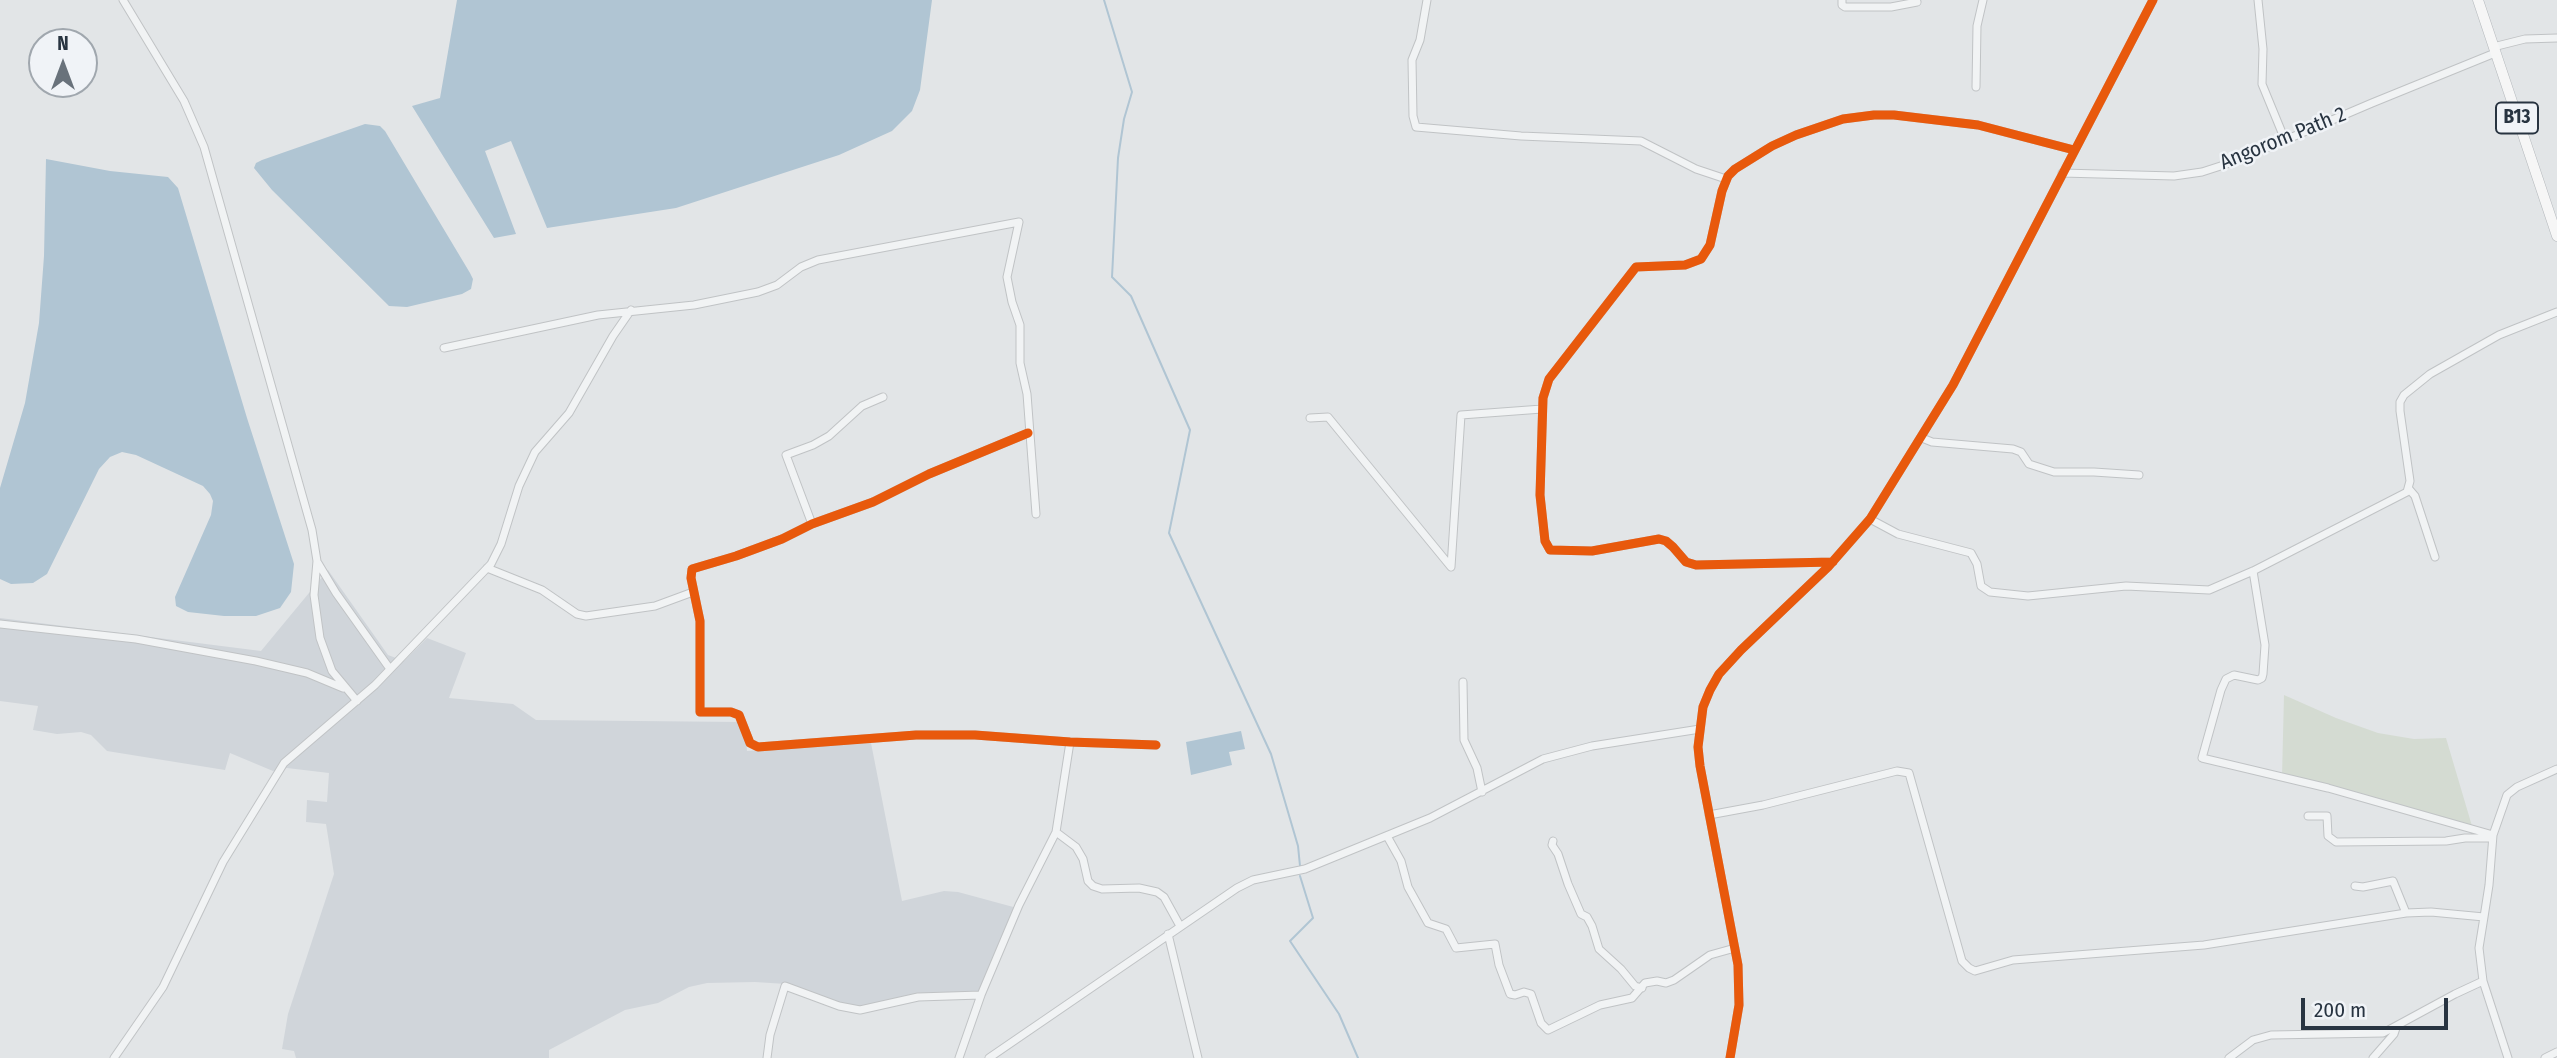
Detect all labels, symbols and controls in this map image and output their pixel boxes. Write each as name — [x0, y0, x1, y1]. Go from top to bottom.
north arrow — [28, 28, 98, 98]
text: N — [57, 32, 69, 55]
street label: Angorom Path 2 — [2216, 102, 2350, 176]
road number: B13 — [2496, 102, 2538, 134]
scale bar — [2305, 984, 2452, 1028]
text: 200 m — [2314, 997, 2366, 1023]

